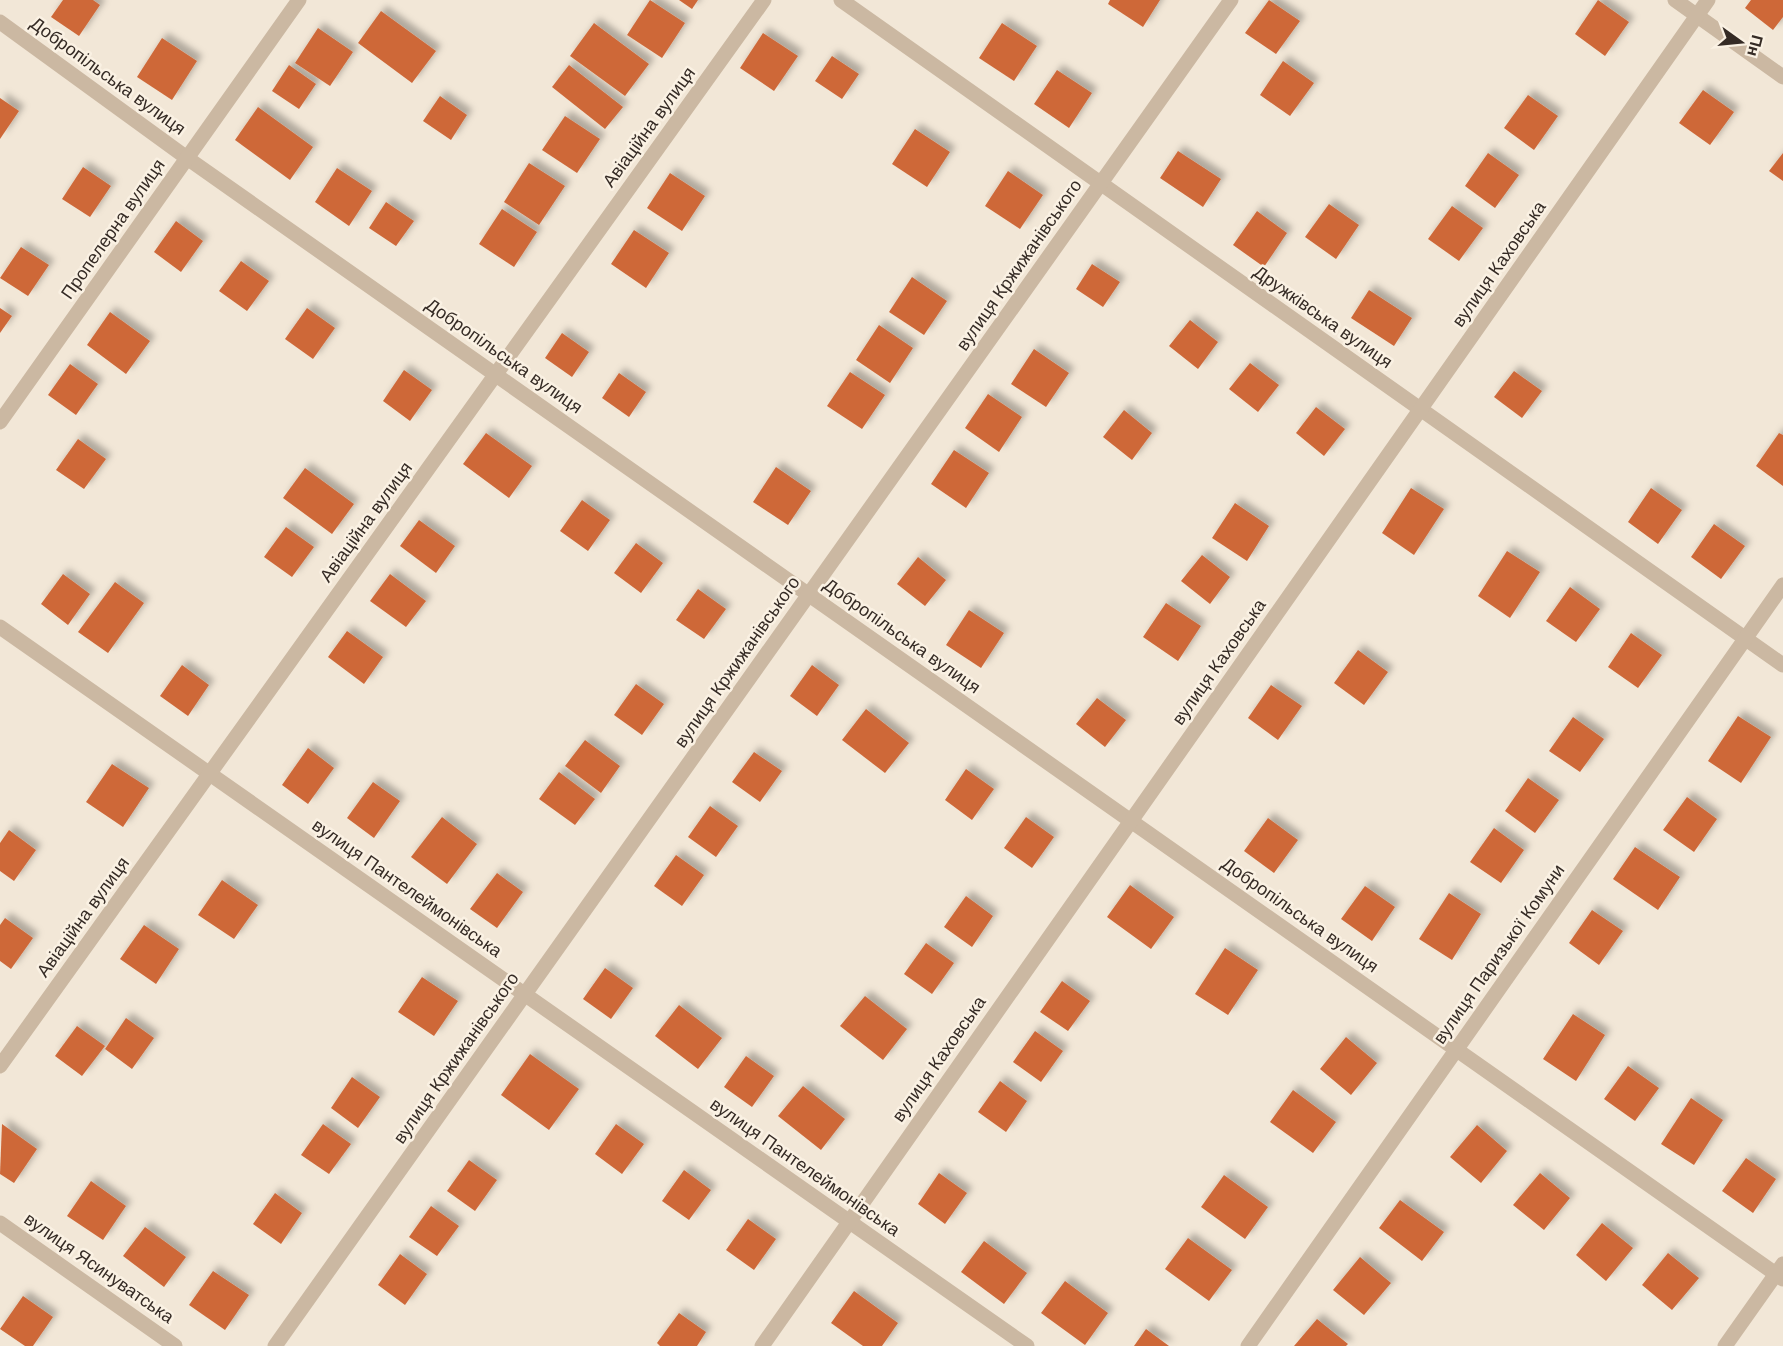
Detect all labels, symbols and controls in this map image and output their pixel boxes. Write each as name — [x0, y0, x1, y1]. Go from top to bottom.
north arrow — [1711, 12, 1771, 72]
street label: Добропільська вулиця — [27, 13, 189, 139]
text: Пн — [1744, 33, 1766, 58]
street label: Авіаційна вулиця — [599, 63, 699, 191]
street label: Пропелерна вулиця — [57, 155, 169, 303]
street label: вулиця Кржижанівського — [952, 176, 1086, 354]
street label: вулиця Каховська — [1448, 197, 1550, 331]
street label: Дружківська вулиця — [1250, 262, 1396, 372]
street label: Добропільська вулиця — [422, 294, 586, 418]
street label: Авіаційна вулиця — [316, 458, 416, 586]
street label: вулиця Кржижанівського — [670, 573, 804, 751]
street label: Добропільська вулиця — [820, 574, 984, 698]
street label: вулиця Каховська — [1168, 595, 1270, 729]
street label: вулиця Пантелеймонівська — [308, 815, 506, 962]
street label: Авіаційна вулиця — [33, 853, 133, 981]
street label: Добропільська вулиця — [1218, 853, 1382, 977]
street label: вулиця Паризької Комуни — [1429, 861, 1569, 1047]
street label: вулиця Кржижанівського — [389, 969, 523, 1147]
street label: вулиця Каховська — [888, 992, 990, 1126]
street label: вулиця Пантелеймонівська — [706, 1094, 904, 1241]
street label: вулиця Ясинуватська — [20, 1209, 178, 1328]

